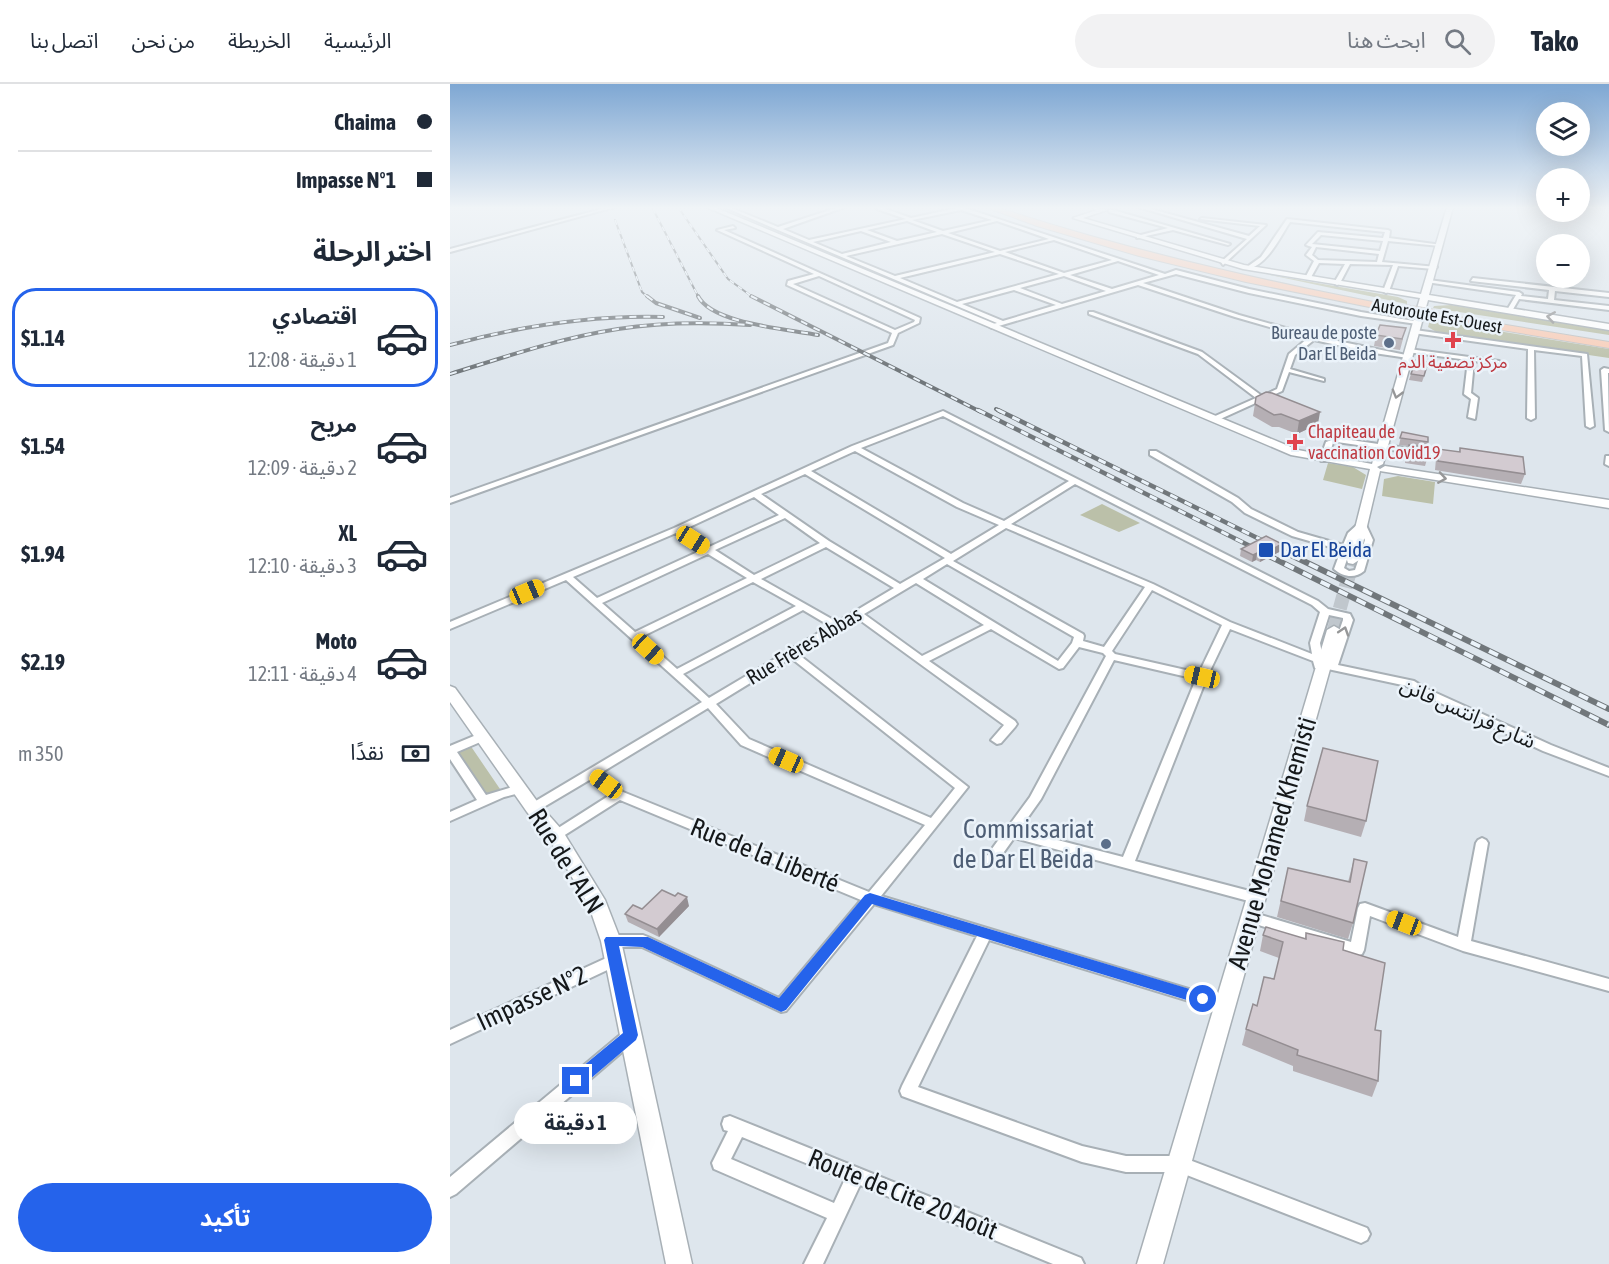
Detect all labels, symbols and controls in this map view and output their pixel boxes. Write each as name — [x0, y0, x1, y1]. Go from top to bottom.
search box — [1075, 14, 1495, 68]
icon: search — [1441, 25, 1474, 58]
text: Tako — [1531, 25, 1579, 57]
text: ابحث هنا — [1347, 27, 1426, 53]
text: اتصل بنا — [30, 28, 98, 52]
text: من نحن — [131, 28, 195, 52]
text: الخريطة — [228, 28, 291, 52]
text: الرئيسية — [324, 28, 391, 52]
map controls — [1536, 102, 1590, 288]
button: layers — [1536, 102, 1590, 156]
text: Chaima — [334, 109, 396, 135]
text: Impasse N°1 — [296, 167, 396, 193]
button: + — [1536, 168, 1590, 222]
button: − — [1536, 234, 1590, 288]
text: اختر الرحلة — [313, 236, 432, 267]
street label: Autoroute Est-Ouest — [1370, 294, 1504, 337]
text: اقتصادي — [272, 303, 357, 329]
icon: car — [375, 311, 429, 365]
one-way arrow — [1547, 311, 1557, 324]
place label: Bureau de poste Dar El Beida — [1271, 322, 1377, 364]
text: $1.14 — [21, 325, 65, 351]
marker: مركز تصفية الدم — [1444, 331, 1462, 349]
marker: Bureau de poste Dar El Beida — [1382, 336, 1396, 350]
text: 1 دقيقة · 12:08 — [248, 348, 357, 371]
place label: مركز تصفية الدم — [1398, 351, 1508, 376]
one-way arrow — [1392, 388, 1404, 399]
text: مريح — [311, 411, 357, 437]
icon: car — [375, 419, 429, 473]
place label: Chapiteau de vaccination Covid19 — [1308, 421, 1441, 463]
text: $1.54 — [21, 433, 65, 459]
marker: Chapiteau de vaccination Covid19 — [1286, 433, 1304, 451]
text: 2 دقيقة · 12:09 — [248, 456, 357, 479]
one-way arrow — [1437, 471, 1447, 484]
text: XL — [339, 520, 357, 546]
car — [673, 523, 713, 557]
icon: car — [375, 527, 429, 581]
place label: Dar El Beida — [1280, 537, 1372, 561]
text: $1.94 — [21, 541, 65, 567]
marker: Dar El Beida — [1257, 541, 1275, 559]
text: 3 دقيقة · 12:10 — [248, 554, 357, 577]
car — [507, 577, 547, 607]
street label: Rue Frères Abbas — [741, 601, 865, 689]
one-way arrow — [1337, 626, 1349, 637]
text: Moto — [315, 628, 357, 654]
car — [629, 630, 667, 668]
icon: car — [375, 635, 429, 689]
text: $2.19 — [21, 649, 65, 675]
text: 4 دقيقة · 12:11 — [248, 662, 357, 685]
car — [1182, 664, 1222, 690]
street label: شارع فرانتس فانن — [1395, 672, 1540, 756]
street label: Avenue Mohamed Khemisti — [1222, 714, 1322, 972]
icon: cash — [399, 737, 432, 770]
text: نقدًا — [350, 739, 384, 765]
text: 350 m — [18, 742, 63, 765]
car — [766, 744, 806, 776]
car — [586, 766, 626, 802]
street label: Rue de l'ALN — [522, 803, 610, 919]
street label: Rue de la Liberté — [686, 812, 844, 898]
place label: Commissariat de Dar El Beida — [952, 814, 1094, 874]
marker: Commissariat de Dar El Beida — [1099, 837, 1113, 851]
car — [1384, 908, 1424, 938]
street label: Impasse N°2 — [472, 959, 592, 1037]
route start — [1189, 985, 1216, 1012]
route end — [562, 1067, 589, 1094]
callout: 1 دقيقة — [514, 1102, 638, 1144]
text: 1 دقيقة — [544, 1111, 607, 1134]
street label: Route de Cite 20 Août — [804, 1142, 1002, 1246]
button: تأكيد — [18, 1183, 432, 1252]

